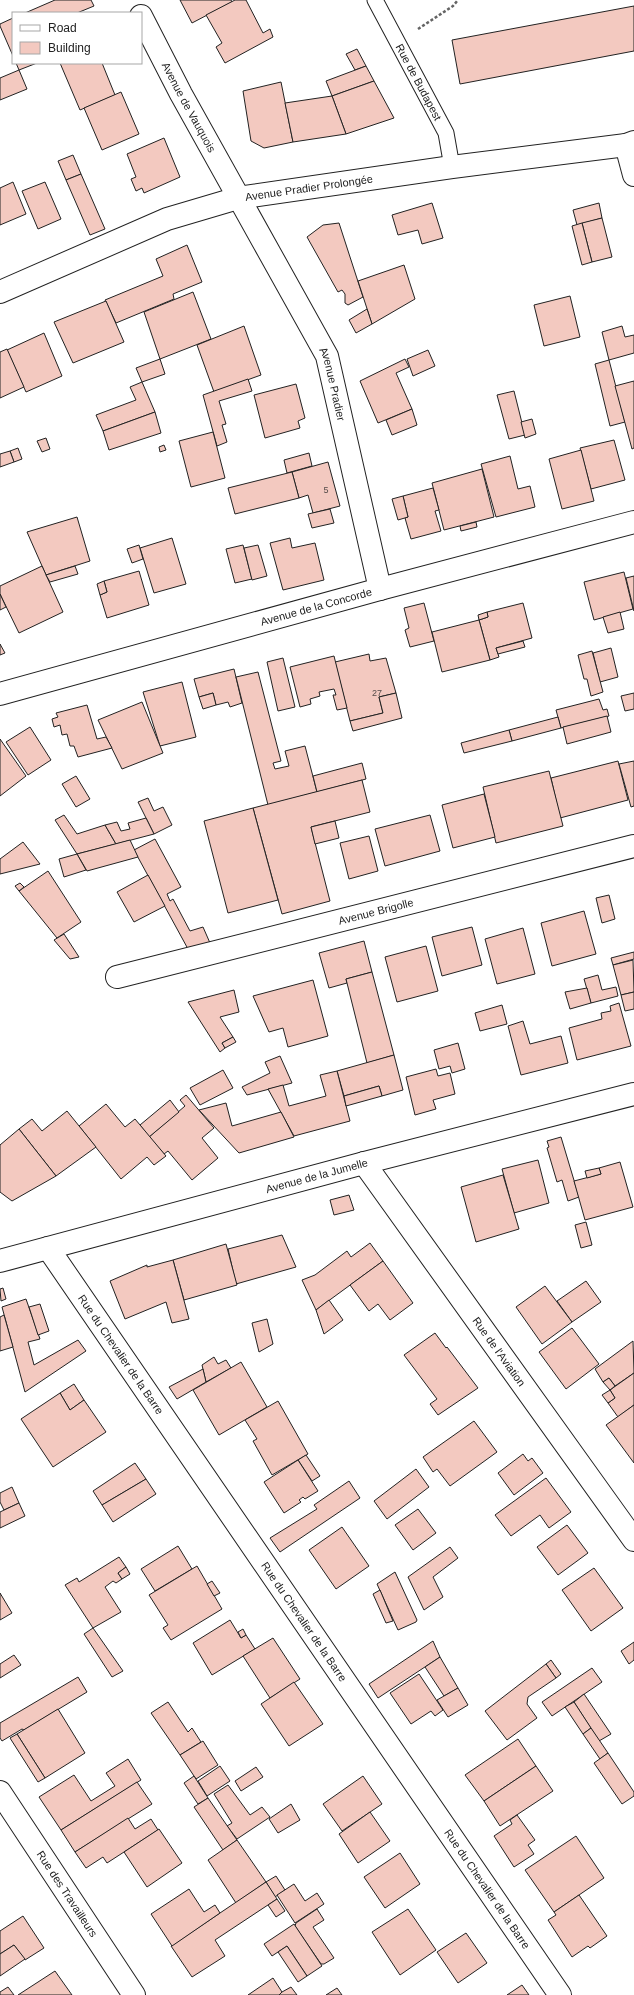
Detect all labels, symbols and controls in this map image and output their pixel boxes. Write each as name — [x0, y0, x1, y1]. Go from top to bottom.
legend — [12, 12, 142, 64]
text: Road — [48, 21, 77, 35]
text: Building — [48, 41, 91, 55]
street label: Rue de Budapest — [393, 42, 444, 122]
street label: Avenue de Vauquois — [160, 60, 218, 155]
street label: Avenue Pradier Prolongée — [244, 173, 374, 203]
street label: Avenue Pradier — [317, 345, 348, 422]
house number: 5 — [323, 485, 329, 495]
street label: Avenue de la Concorde — [259, 586, 373, 628]
house number: 27 — [372, 688, 382, 698]
street label: Avenue Brigolle — [337, 896, 415, 927]
street label: Avenue de la Jumelle — [264, 1156, 369, 1195]
street label: Rue du Chevalier de la Barre — [76, 1292, 166, 1416]
street label: Rue de l'Aviation — [470, 1315, 528, 1388]
street label: Rue du Chevalier de la Barre — [259, 1560, 349, 1684]
street label: Rue du Chevalier de la Barre — [442, 1827, 532, 1951]
street label: Rue des Travailleurs — [35, 1849, 100, 1939]

